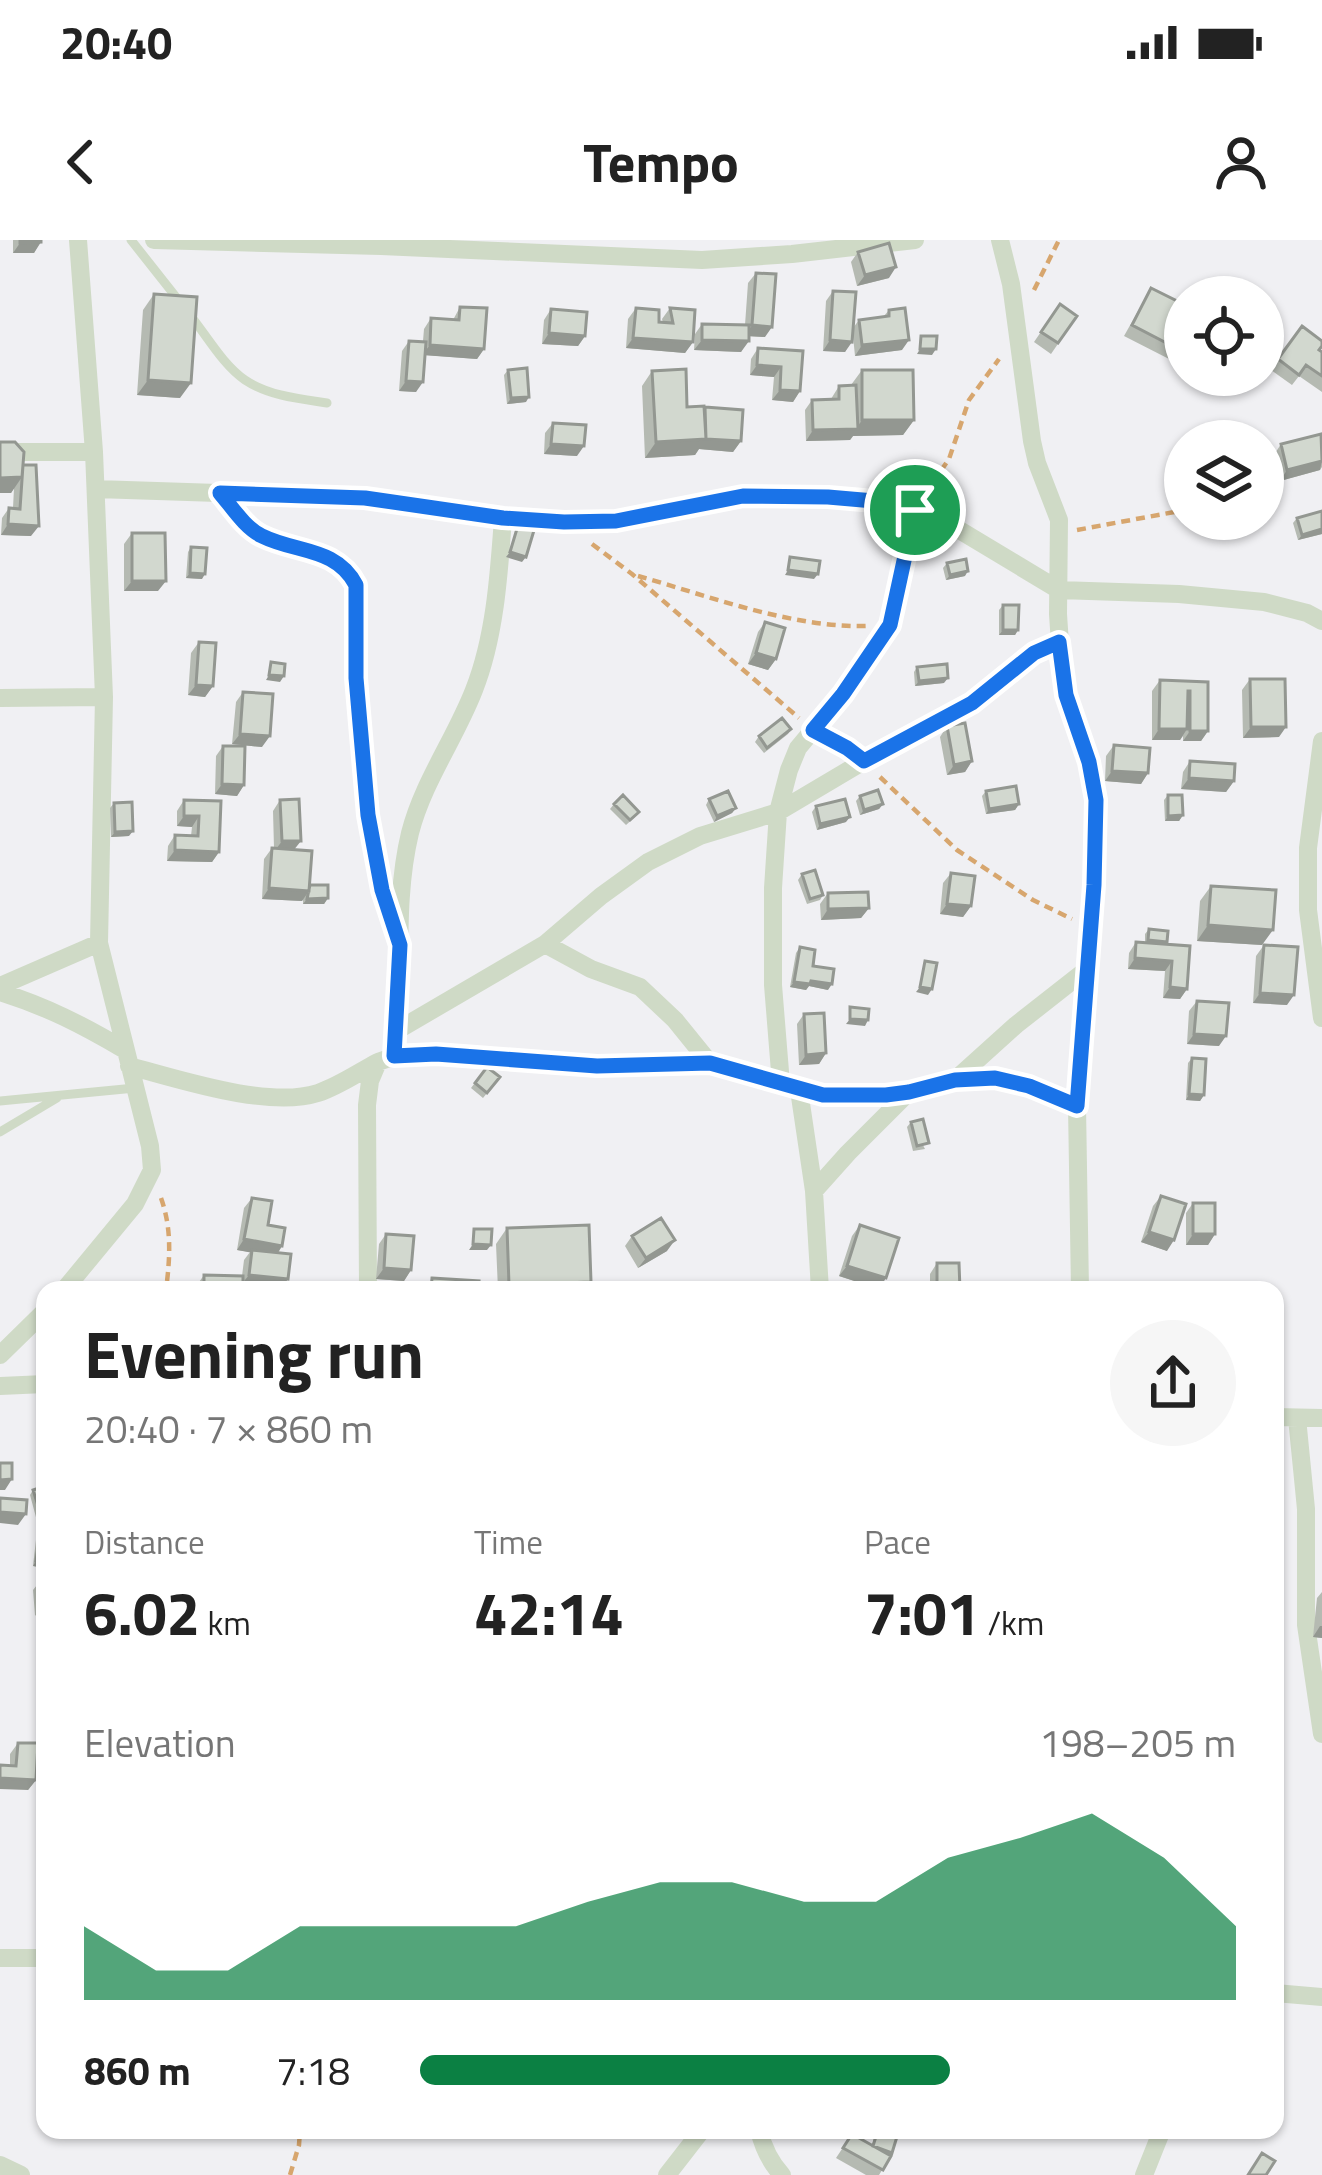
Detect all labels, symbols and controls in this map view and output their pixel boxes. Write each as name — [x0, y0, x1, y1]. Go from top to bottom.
text: 20:40 — [60, 8, 172, 76]
text: Tempo — [583, 121, 739, 203]
icon: back — [48, 129, 114, 195]
icon: person — [1208, 129, 1274, 195]
map controls — [1164, 276, 1284, 540]
button: locate — [1164, 276, 1284, 396]
button: layers — [1164, 420, 1284, 540]
pin — [864, 459, 966, 561]
icon: arrive — [882, 477, 948, 543]
text: Evening run — [84, 1303, 424, 1404]
button: share — [1110, 1320, 1236, 1446]
text: 20:40 · 7 × 860 m — [84, 1399, 373, 1458]
text: Distance — [84, 1517, 205, 1567]
text: Time — [474, 1517, 543, 1567]
text: Pace — [864, 1517, 931, 1567]
text: 6.02 — [84, 1567, 200, 1658]
text: 42:14 — [474, 1567, 624, 1658]
text: 7:01 — [864, 1567, 980, 1658]
text: km — [200, 1598, 251, 1648]
text: /km — [980, 1598, 1044, 1648]
text: Elevation — [84, 1713, 236, 1772]
text: 198–205 m — [1039, 1713, 1236, 1772]
text: 860 m — [84, 2041, 191, 2100]
text: 7:18 — [276, 2041, 350, 2100]

